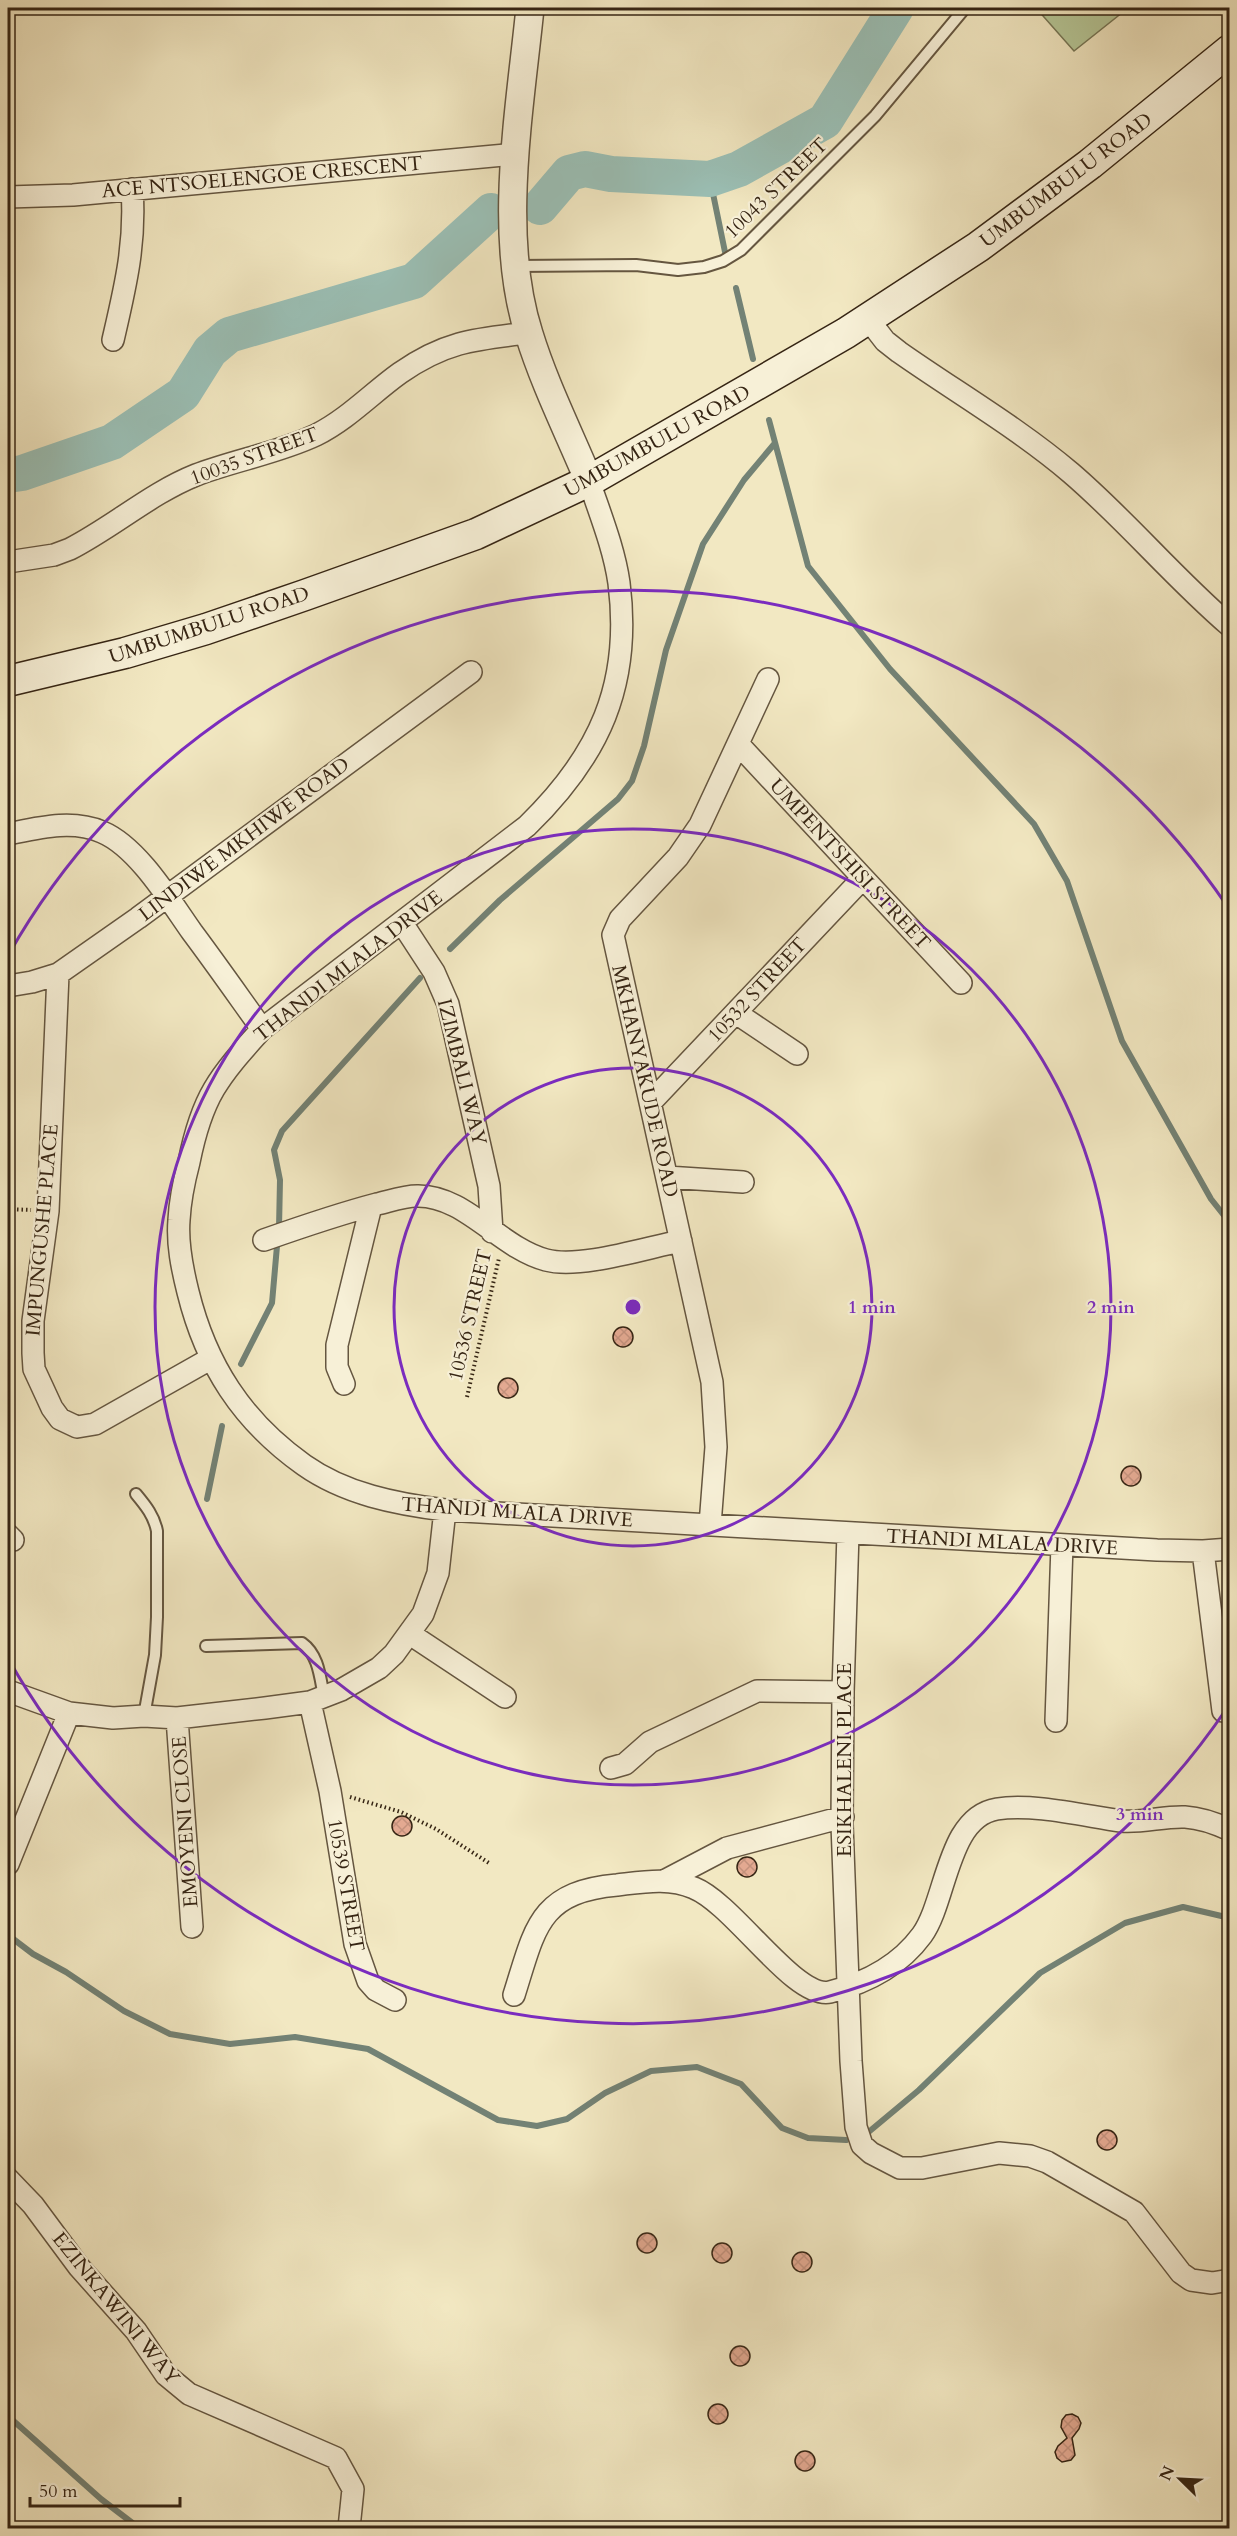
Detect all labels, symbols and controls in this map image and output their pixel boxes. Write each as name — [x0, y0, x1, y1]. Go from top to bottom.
street label: UMBUMBULU ROAD — [974, 106, 1158, 254]
street label: 10043 STREET — [718, 131, 834, 244]
street label: ACE NTSOELENGOE CRESCENT — [101, 149, 424, 204]
street label: UMBUMBULU ROAD — [559, 378, 755, 504]
street label: 10035 STREET — [186, 420, 322, 492]
street label: UMBUMBULU ROAD — [105, 580, 313, 670]
street label: LINDIWE MKHIWE ROAD — [133, 751, 355, 927]
street label: UMPENTSHISI STREET — [763, 773, 937, 956]
street label: THANDI MLALA DRIVE — [248, 884, 448, 1048]
street label: 10532 STREET — [701, 931, 813, 1048]
street label: MKHANYAKUDE ROAD — [605, 962, 685, 1200]
street label: IZIMBALI WAY — [431, 996, 493, 1148]
street label: IMPUNGUSHE PLACE — [19, 1123, 65, 1337]
street label: 10536 STREET — [442, 1246, 498, 1384]
text: 1 min — [848, 1295, 896, 1320]
text: 2 min — [1087, 1295, 1135, 1320]
centre of rings — [623, 1297, 643, 1317]
street label: THANDI MLALA DRIVE — [400, 1490, 634, 1534]
street label: THANDI MLALA DRIVE — [885, 1522, 1119, 1562]
street label: ESIKHALENI PLACE — [831, 1663, 858, 1857]
street label: EMOYENI CLOSE — [166, 1735, 204, 1909]
text: 3 min — [1116, 1802, 1164, 1827]
street label: 10539 STREET — [321, 1816, 371, 1954]
street label: EZINKAWINI WAY — [46, 2226, 186, 2390]
north arrow — [1150, 2449, 1210, 2509]
text: N — [1154, 2462, 1180, 2484]
scale bar — [30, 2470, 180, 2508]
text: 50 m — [39, 2479, 78, 2504]

